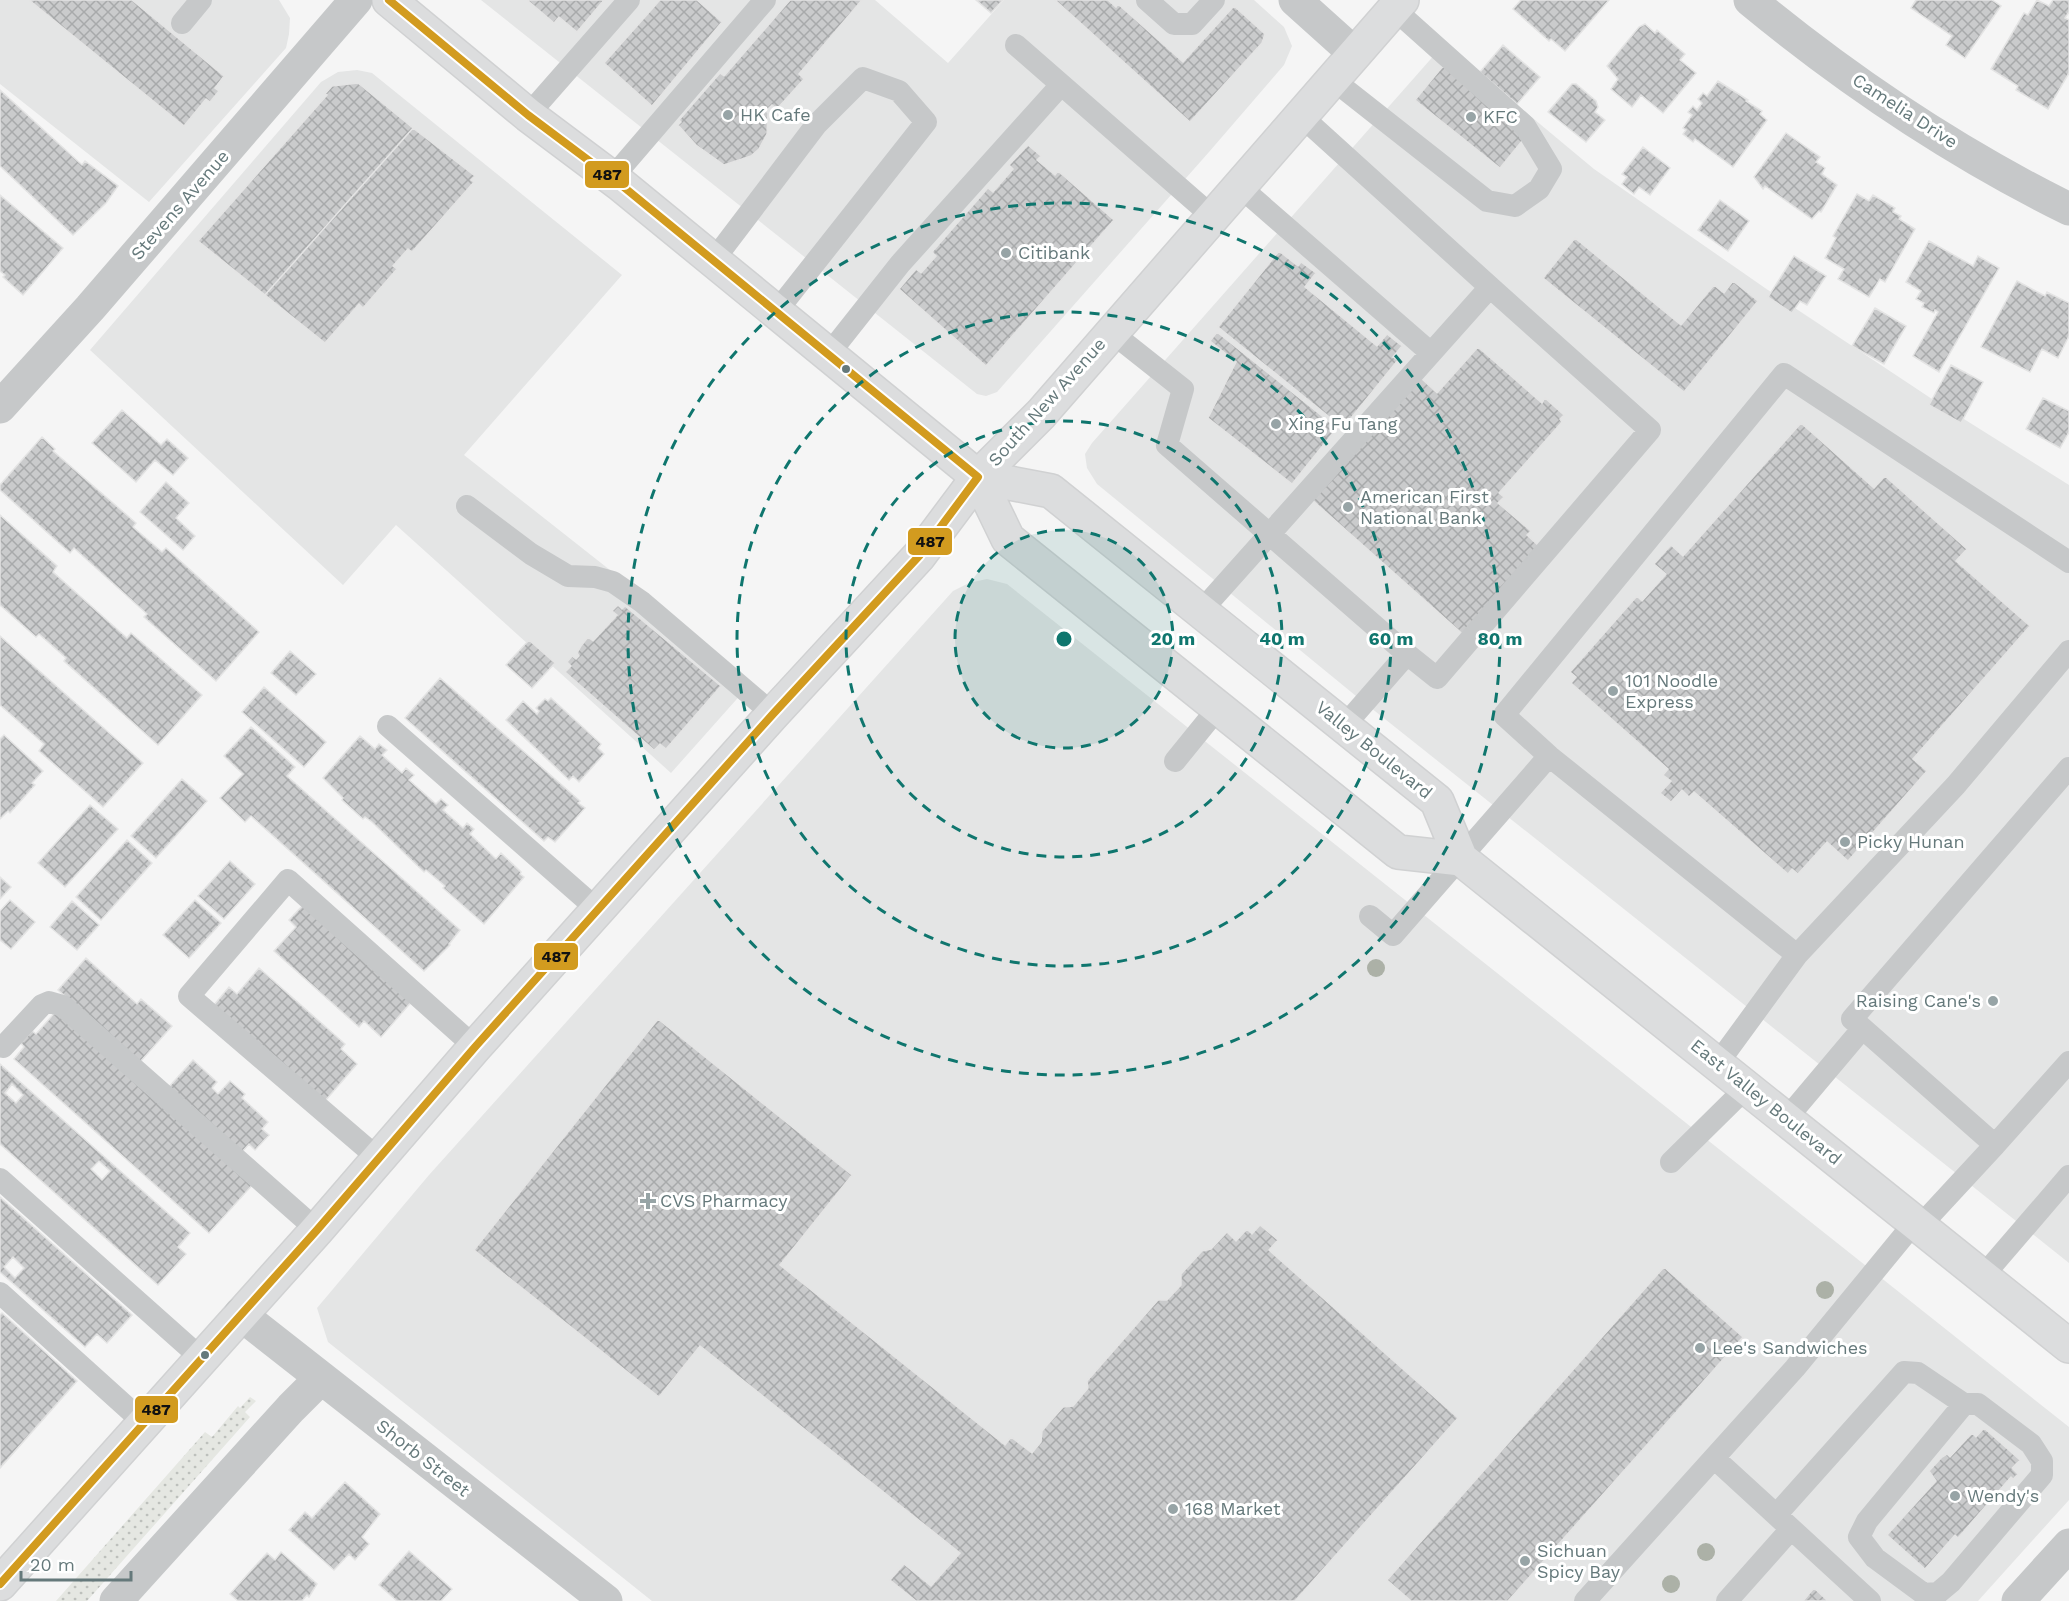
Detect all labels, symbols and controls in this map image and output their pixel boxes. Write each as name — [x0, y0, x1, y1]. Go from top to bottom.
street label: Camelia Drive — [1849, 69, 1962, 152]
place label: HK Cafe — [740, 104, 811, 125]
place label: KFC — [1483, 106, 1518, 127]
marker: HK Cafe — [721, 108, 735, 122]
marker: KFC — [1464, 110, 1478, 124]
street label: Stevens Avenue — [126, 145, 233, 264]
line badge: 487 — [584, 160, 630, 189]
text: 487 — [592, 165, 622, 184]
place label: Citibank — [1018, 242, 1090, 263]
marker: Citibank — [999, 246, 1013, 260]
street label: South New Avenue — [984, 333, 1110, 470]
unlabelled marker — [840, 363, 852, 375]
place label: Xing Fu Tang — [1288, 413, 1398, 434]
marker: Xing Fu Tang — [1269, 417, 1283, 431]
place label: American First National Bank — [1360, 486, 1489, 528]
marker: American First National Bank — [1341, 500, 1355, 514]
line badge: 487 — [907, 527, 953, 556]
text: 487 — [915, 532, 945, 551]
text: 20 m — [1151, 628, 1195, 649]
text: 40 m — [1259, 628, 1305, 649]
text: 60 m — [1369, 628, 1413, 649]
text: 80 m — [1478, 628, 1522, 649]
centre of rings — [1054, 629, 1074, 649]
place label: 101 Noodle Express — [1625, 670, 1718, 712]
marker: 101 Noodle Express — [1606, 684, 1620, 698]
street label: Valley Boulevard — [1312, 696, 1437, 803]
place label: Picky Hunan — [1857, 831, 1965, 852]
marker: Picky Hunan — [1838, 835, 1852, 849]
line badge: 487 — [533, 942, 579, 971]
text: 487 — [541, 947, 571, 966]
place label: Raising Cane's — [1856, 990, 1981, 1011]
marker: Raising Cane's — [1986, 994, 2000, 1008]
street label: East Valley Boulevard — [1687, 1034, 1846, 1169]
place label: CVS Pharmacy — [660, 1190, 788, 1211]
marker: CVS Pharmacy — [641, 1194, 655, 1208]
place label: Lee's Sandwiches — [1712, 1337, 1868, 1358]
marker: Lee's Sandwiches — [1693, 1341, 1707, 1355]
unlabelled marker — [199, 1349, 211, 1361]
line badge: 487 — [134, 1395, 179, 1424]
text: 487 — [141, 1400, 171, 1419]
street label: Shorb Street — [373, 1415, 474, 1501]
place label: Wendy's — [1967, 1485, 2039, 1506]
marker: Wendy's — [1948, 1489, 1962, 1503]
place label: 168 Market — [1185, 1498, 1281, 1519]
marker: 168 Market — [1166, 1502, 1180, 1516]
place label: Sichuan Spicy Bay — [1537, 1540, 1621, 1582]
scale bar — [21, 1544, 130, 1582]
text: 20 m — [30, 1554, 75, 1575]
marker: Sichuan Spicy Bay — [1518, 1554, 1532, 1568]

